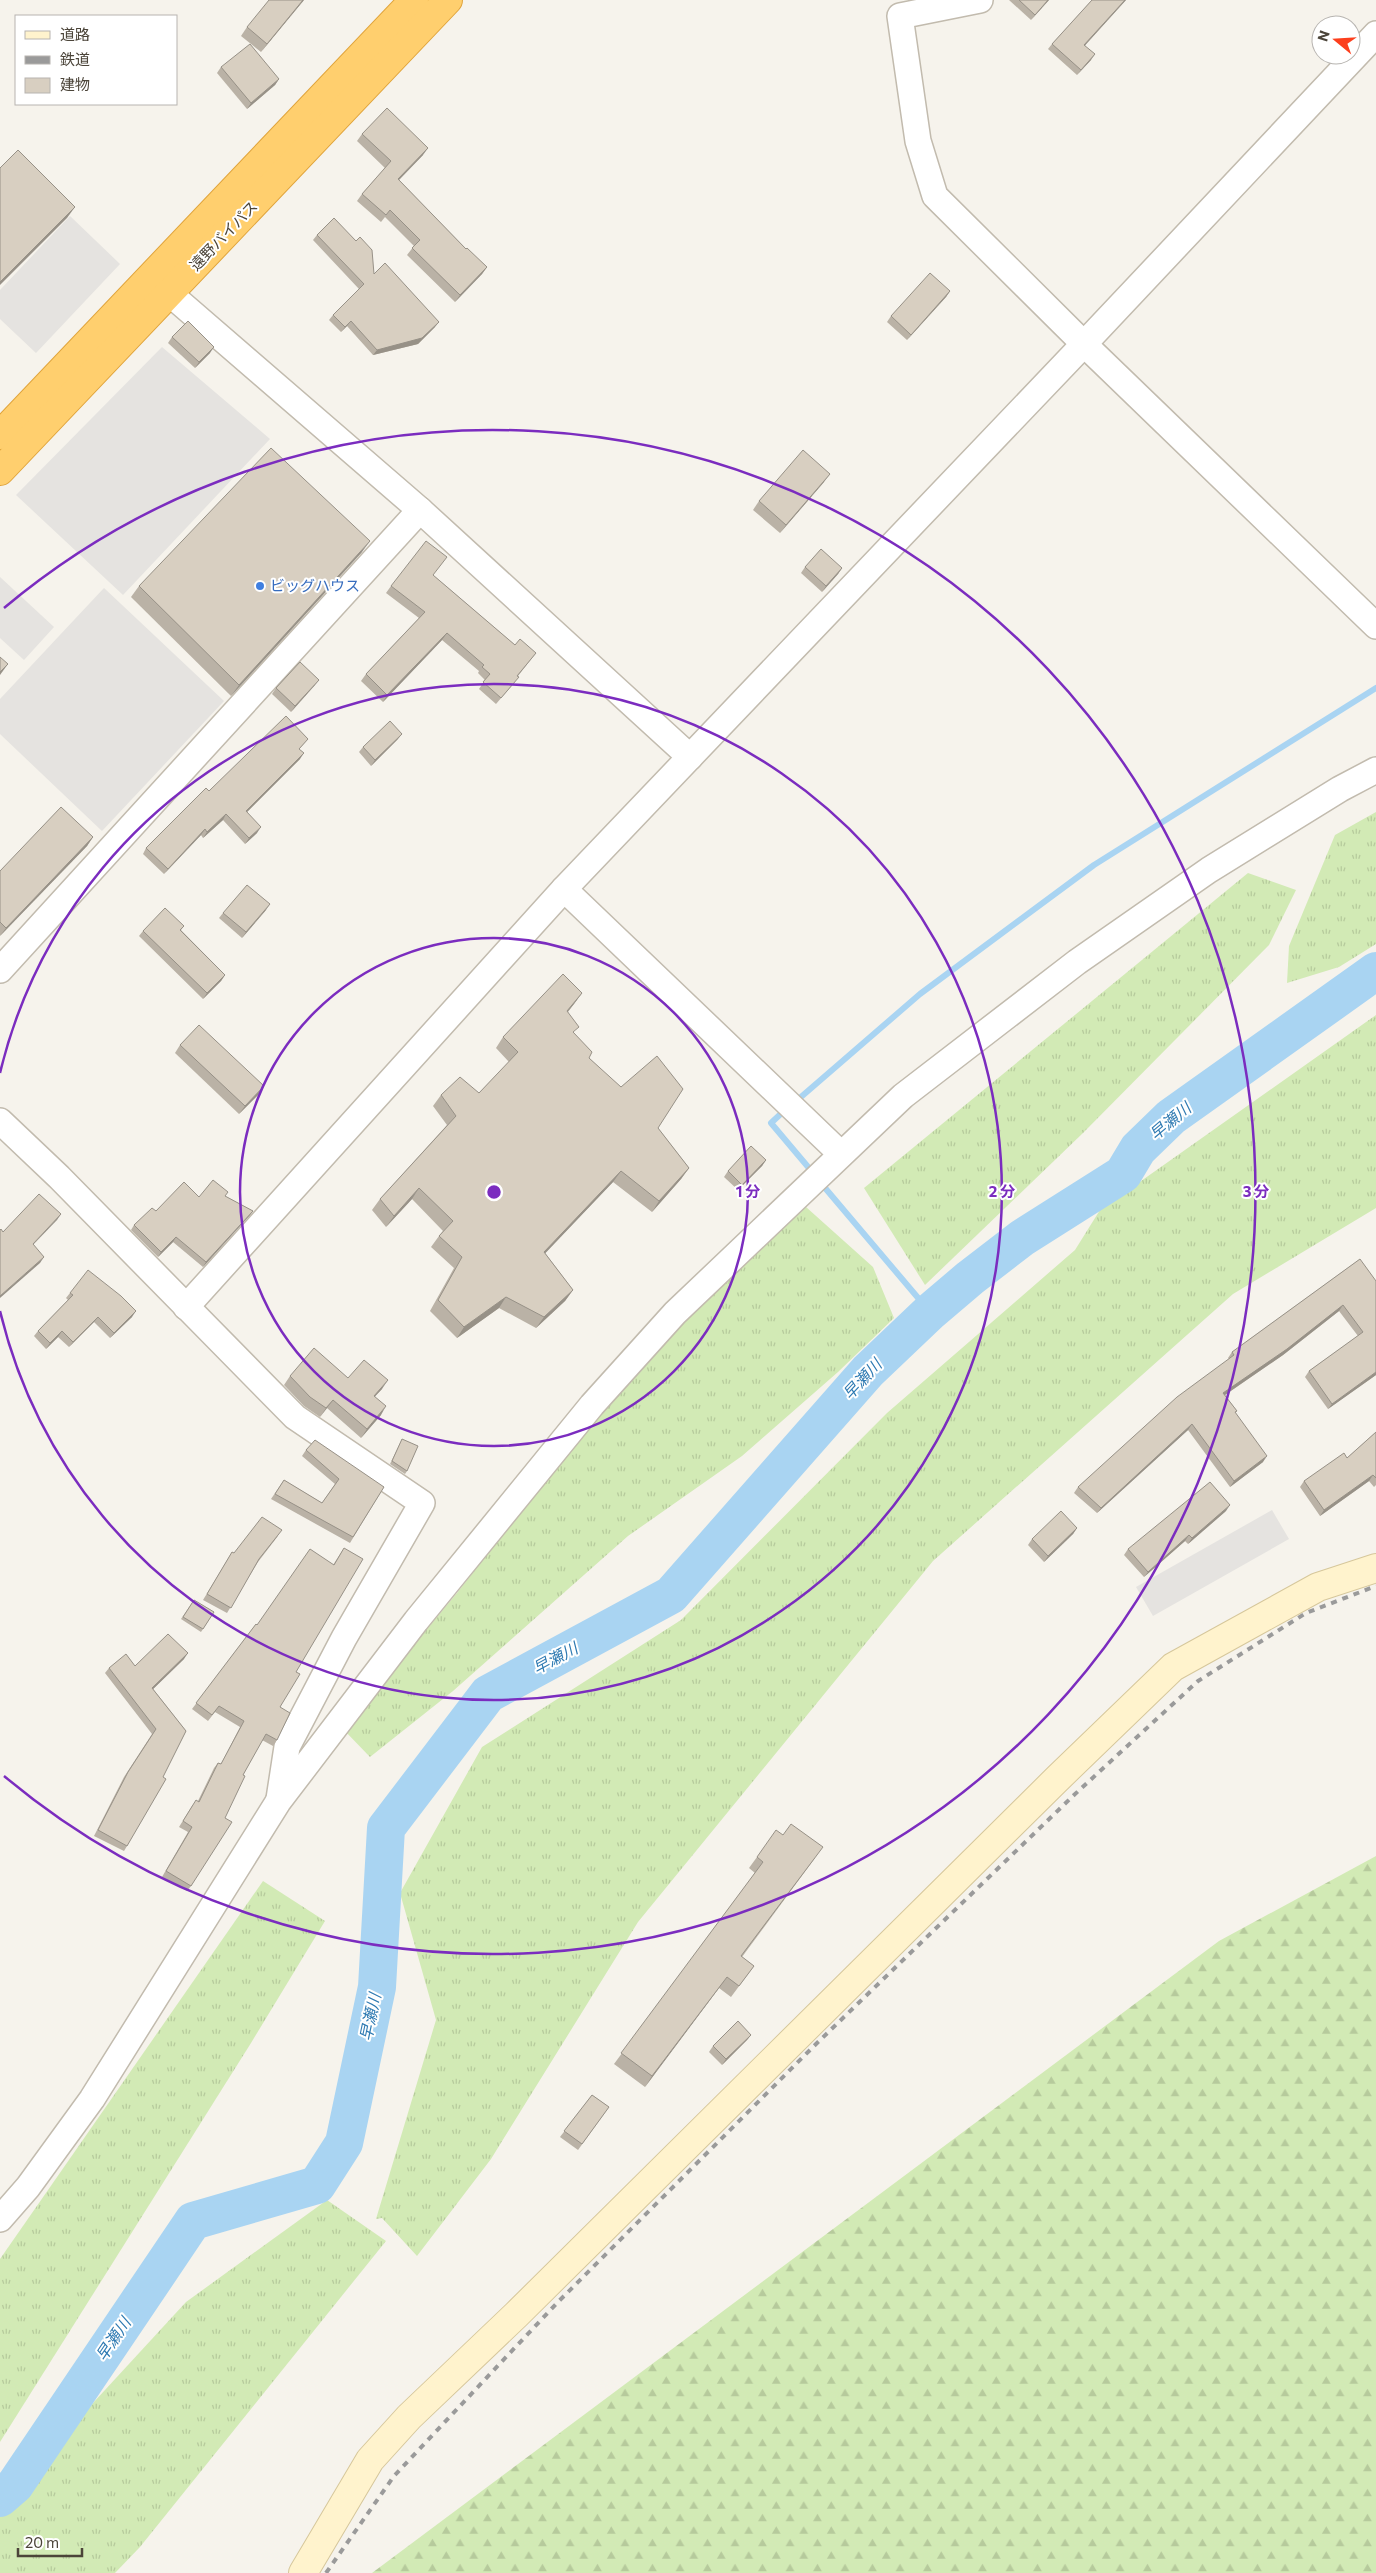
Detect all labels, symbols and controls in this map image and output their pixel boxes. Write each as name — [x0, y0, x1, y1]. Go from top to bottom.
legend — [15, 15, 178, 105]
north arrow — [1311, 15, 1361, 65]
text: 道路 — [60, 25, 90, 43]
text: N — [1313, 28, 1333, 43]
text: 鉄道 — [60, 50, 90, 68]
text: 建物 — [60, 75, 90, 93]
street label: 遠野バイパス — [186, 197, 261, 274]
place label: ビッグハウス — [270, 576, 360, 594]
marker: ビッグハウス — [254, 580, 266, 592]
water label: 早瀬川 — [1145, 1097, 1196, 1143]
text: 1 分 — [736, 1182, 760, 1200]
text: 2 分 — [989, 1182, 1015, 1200]
text: 3 分 — [1243, 1182, 1269, 1200]
centre of rings — [485, 1183, 503, 1201]
water label: 早瀬川 — [838, 1353, 886, 1403]
water label: 早瀬川 — [529, 1637, 582, 1677]
water label: 早瀬川 — [355, 1989, 384, 2042]
water label: 早瀬川 — [91, 2312, 135, 2364]
scale bar — [18, 2526, 81, 2558]
text: 20 m — [25, 2533, 59, 2551]

